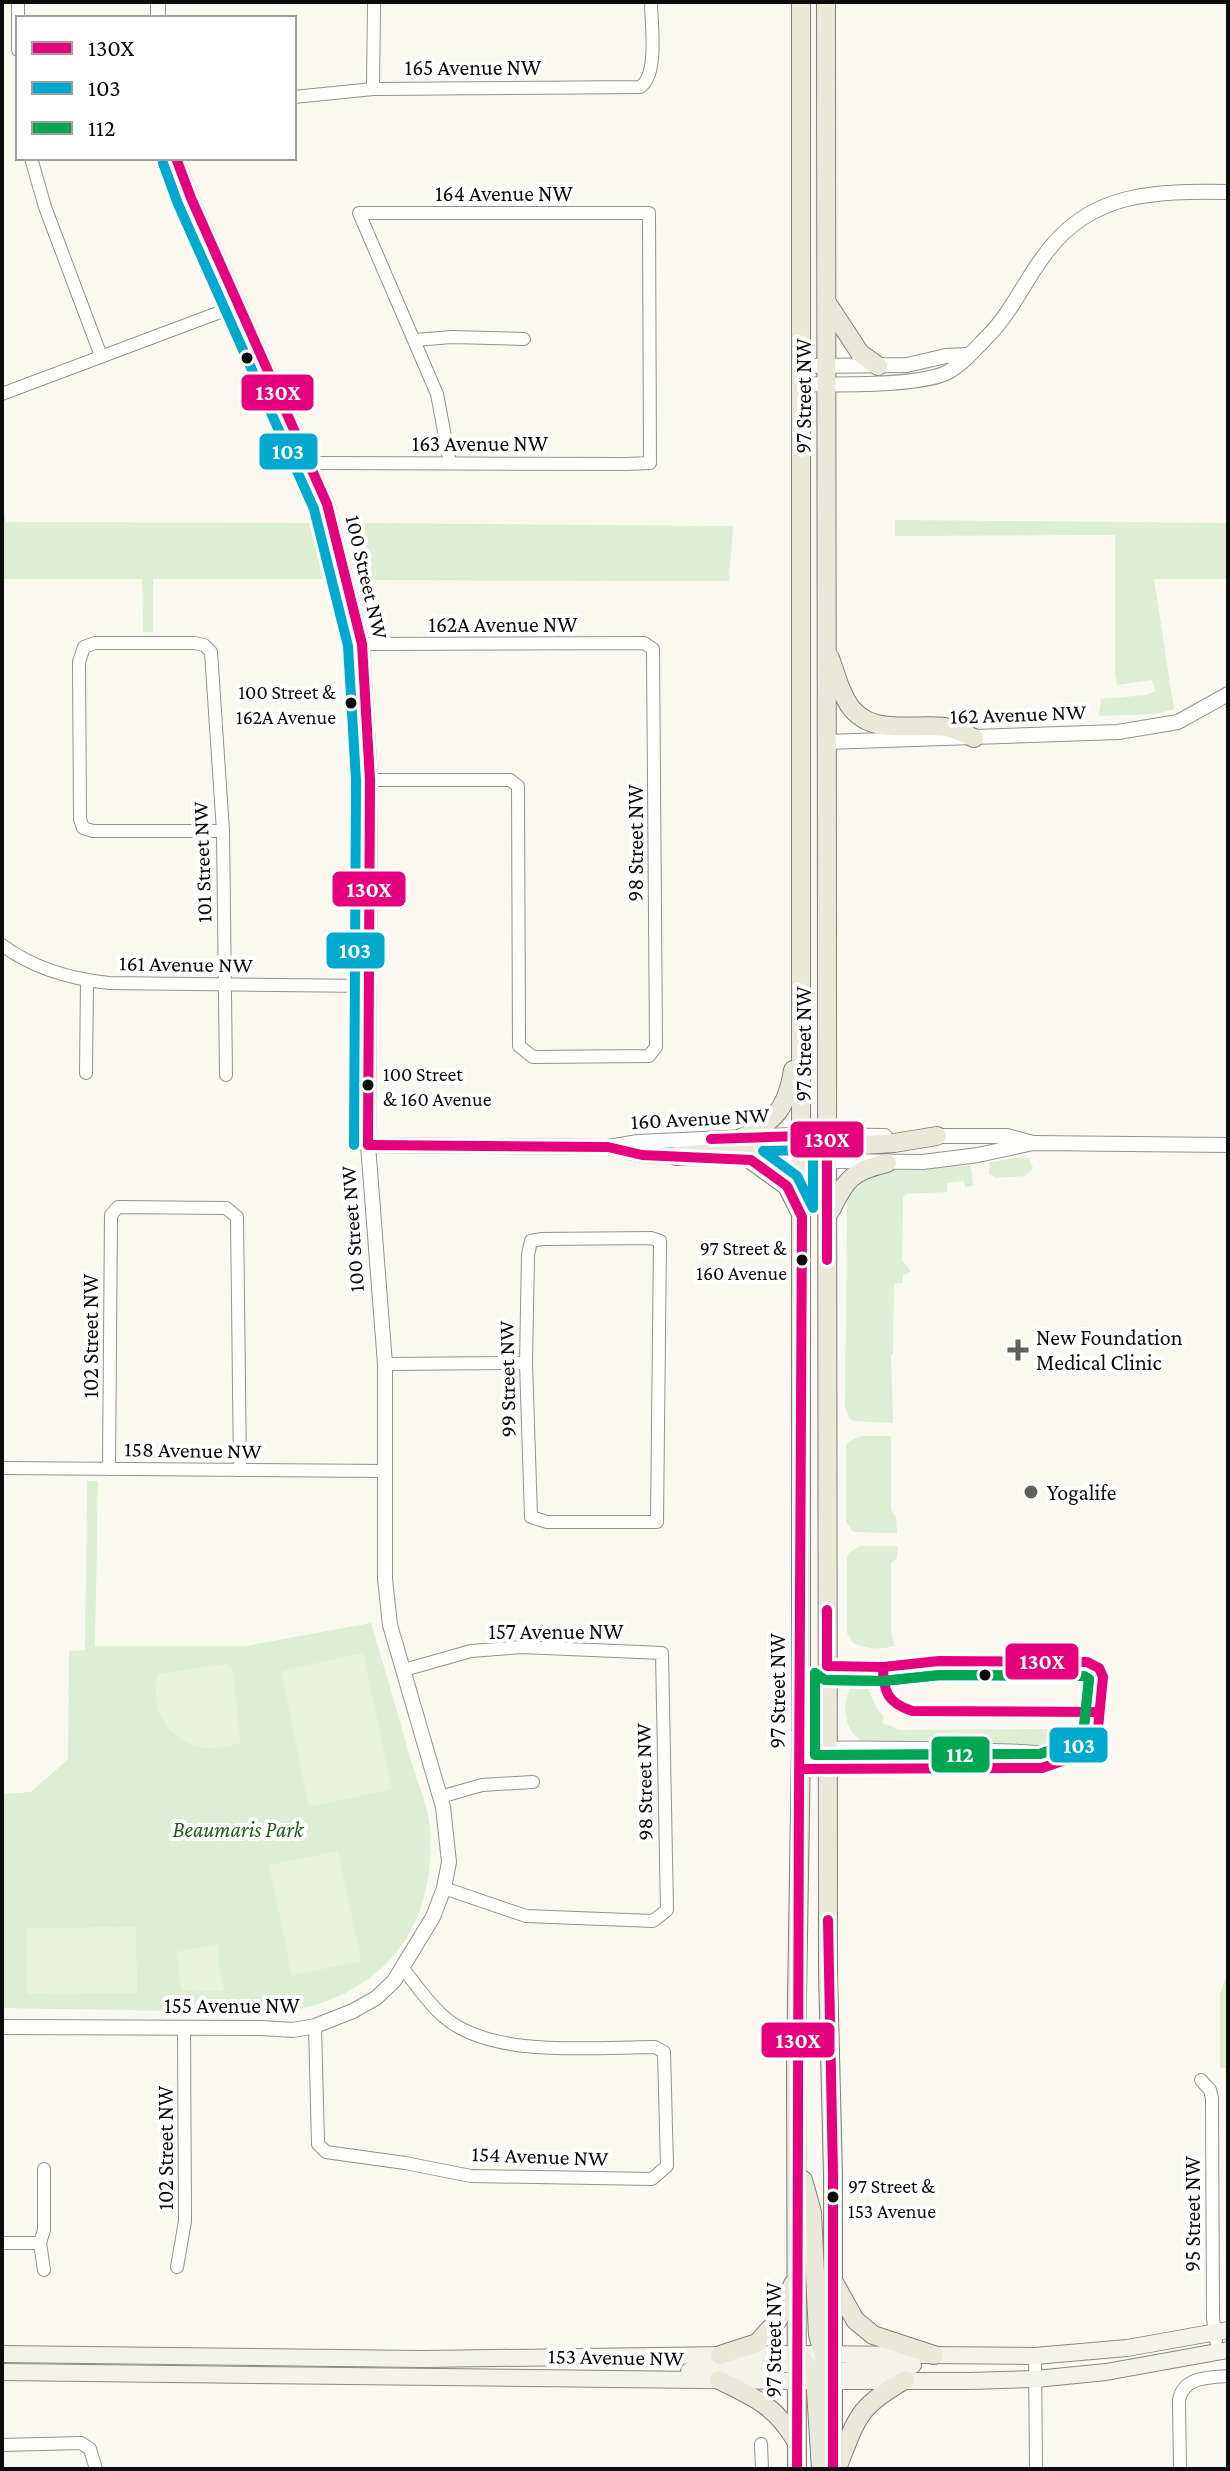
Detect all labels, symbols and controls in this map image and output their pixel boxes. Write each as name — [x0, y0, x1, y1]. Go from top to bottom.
legend — [16, 16, 296, 160]
text: 130X — [88, 34, 135, 61]
street label: 165 Avenue NW — [405, 55, 542, 80]
text: 103 — [88, 74, 121, 101]
text: 112 — [88, 114, 115, 141]
street label: 164 Avenue NW — [435, 181, 574, 206]
street label: 97 Street NW — [791, 338, 816, 454]
unlabelled marker — [239, 350, 255, 366]
line badge: 130X — [240, 373, 315, 412]
text: 130X — [255, 380, 301, 405]
street label: 163 Avenue NW — [412, 431, 549, 456]
line badge: 103 — [258, 432, 319, 471]
text: 103 — [272, 439, 304, 464]
street label: 100 Street NW — [341, 512, 394, 642]
street label: 162A Avenue NW — [429, 612, 578, 637]
place label: 100 Street & 162A Avenue — [236, 681, 337, 728]
marker: 100 Street & 162A Avenue — [343, 695, 359, 711]
street label: 162 Avenue NW — [949, 699, 1087, 729]
street label: 98 Street NW — [623, 783, 648, 902]
street label: 101 Street NW — [187, 800, 217, 923]
line badge: 130X — [331, 870, 407, 908]
text: 130X — [346, 877, 392, 902]
line badge: 103 — [325, 931, 386, 970]
text: 103 — [339, 938, 371, 963]
street label: 161 Avenue NW — [119, 950, 254, 978]
street label: 97 Street NW — [791, 986, 816, 1102]
place label: 100 Street & 160 Avenue — [383, 1063, 492, 1110]
marker: 100 Street & 160 Avenue — [360, 1077, 376, 1093]
street label: 160 Avenue NW — [630, 1102, 771, 1134]
line badge: 130X — [789, 1120, 865, 1159]
text: 130X — [804, 1127, 850, 1152]
street label: 100 Street NW — [335, 1164, 369, 1293]
place label: 97 Street & 160 Avenue — [696, 1237, 788, 1284]
marker: 97 Street & 160 Avenue — [794, 1252, 810, 1268]
street label: 102 Street NW — [78, 1273, 103, 1398]
street label: 99 Street NW — [493, 1320, 521, 1438]
place label: New Foundation Medical Clinic — [1036, 1325, 1183, 1375]
marker: New Foundation Medical Clinic — [1007, 1339, 1029, 1361]
street label: 158 Avenue NW — [124, 1436, 263, 1464]
place label: Yogalife — [1047, 1480, 1116, 1505]
marker: Yogalife — [1022, 1483, 1040, 1501]
street label: 157 Avenue NW — [489, 1619, 624, 1644]
street label: 97 Street NW — [765, 1633, 790, 1749]
line badge: 130X — [1004, 1642, 1080, 1681]
text: 130X — [1019, 1649, 1065, 1674]
unlabelled marker — [977, 1667, 993, 1683]
street label: 98 Street NW — [630, 1722, 658, 1841]
line badge: 103 — [1048, 1726, 1109, 1764]
text: 103 — [1063, 1733, 1095, 1758]
line badge: 112 — [930, 1735, 991, 1774]
text: 112 — [946, 1742, 974, 1767]
park label: Beaumaris Park — [173, 1817, 305, 1842]
street label: 155 Avenue NW — [164, 1993, 301, 2018]
line badge: 130X — [760, 2021, 836, 2059]
text: 130X — [775, 2028, 821, 2053]
street label: 102 Street NW — [153, 2085, 178, 2210]
street label: 154 Avenue NW — [471, 2141, 610, 2171]
street label: 95 Street NW — [1180, 2155, 1205, 2272]
place label: 97 Street & 153 Avenue — [848, 2175, 936, 2222]
marker: 97 Street & 153 Avenue — [825, 2189, 841, 2205]
street label: 97 Street NW — [761, 2282, 786, 2398]
street label: 153 Avenue NW — [548, 2343, 685, 2371]

